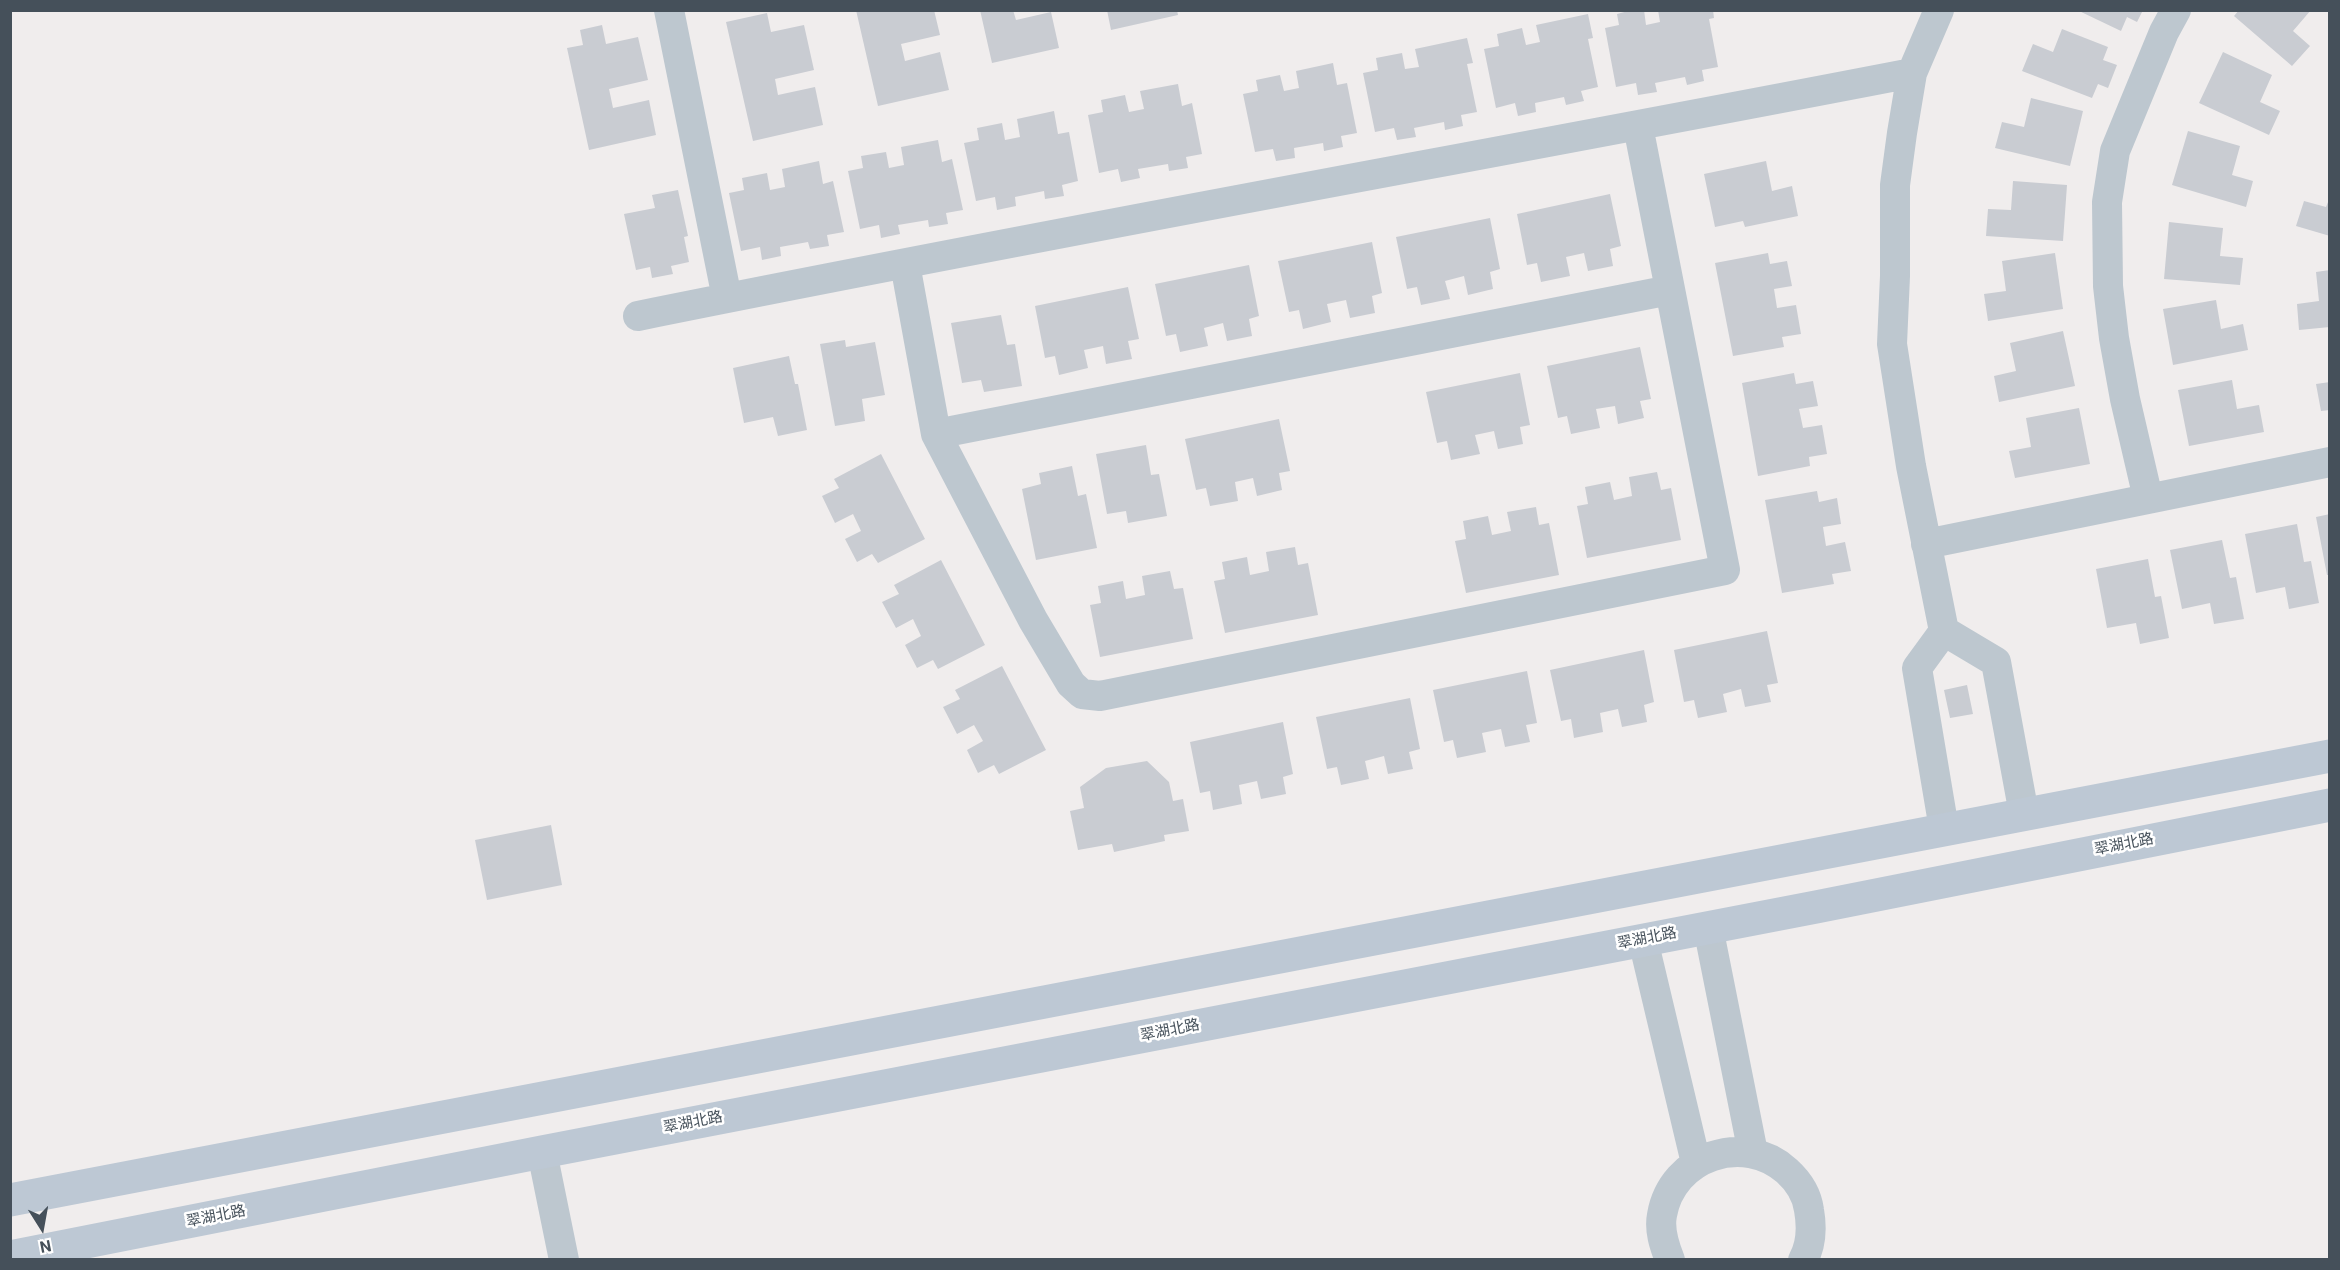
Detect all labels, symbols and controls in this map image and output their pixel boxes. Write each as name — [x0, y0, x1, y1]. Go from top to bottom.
street label: 翠湖北路 — [2093, 830, 2155, 860]
street label: 翠湖北路 — [1616, 924, 1678, 954]
street label: 翠湖北路 — [1139, 1016, 1201, 1046]
street label: 翠湖北路 — [662, 1108, 724, 1138]
north arrow — [12, 1198, 72, 1258]
street label: 翠湖北路 — [185, 1202, 247, 1232]
text: N — [38, 1236, 53, 1257]

